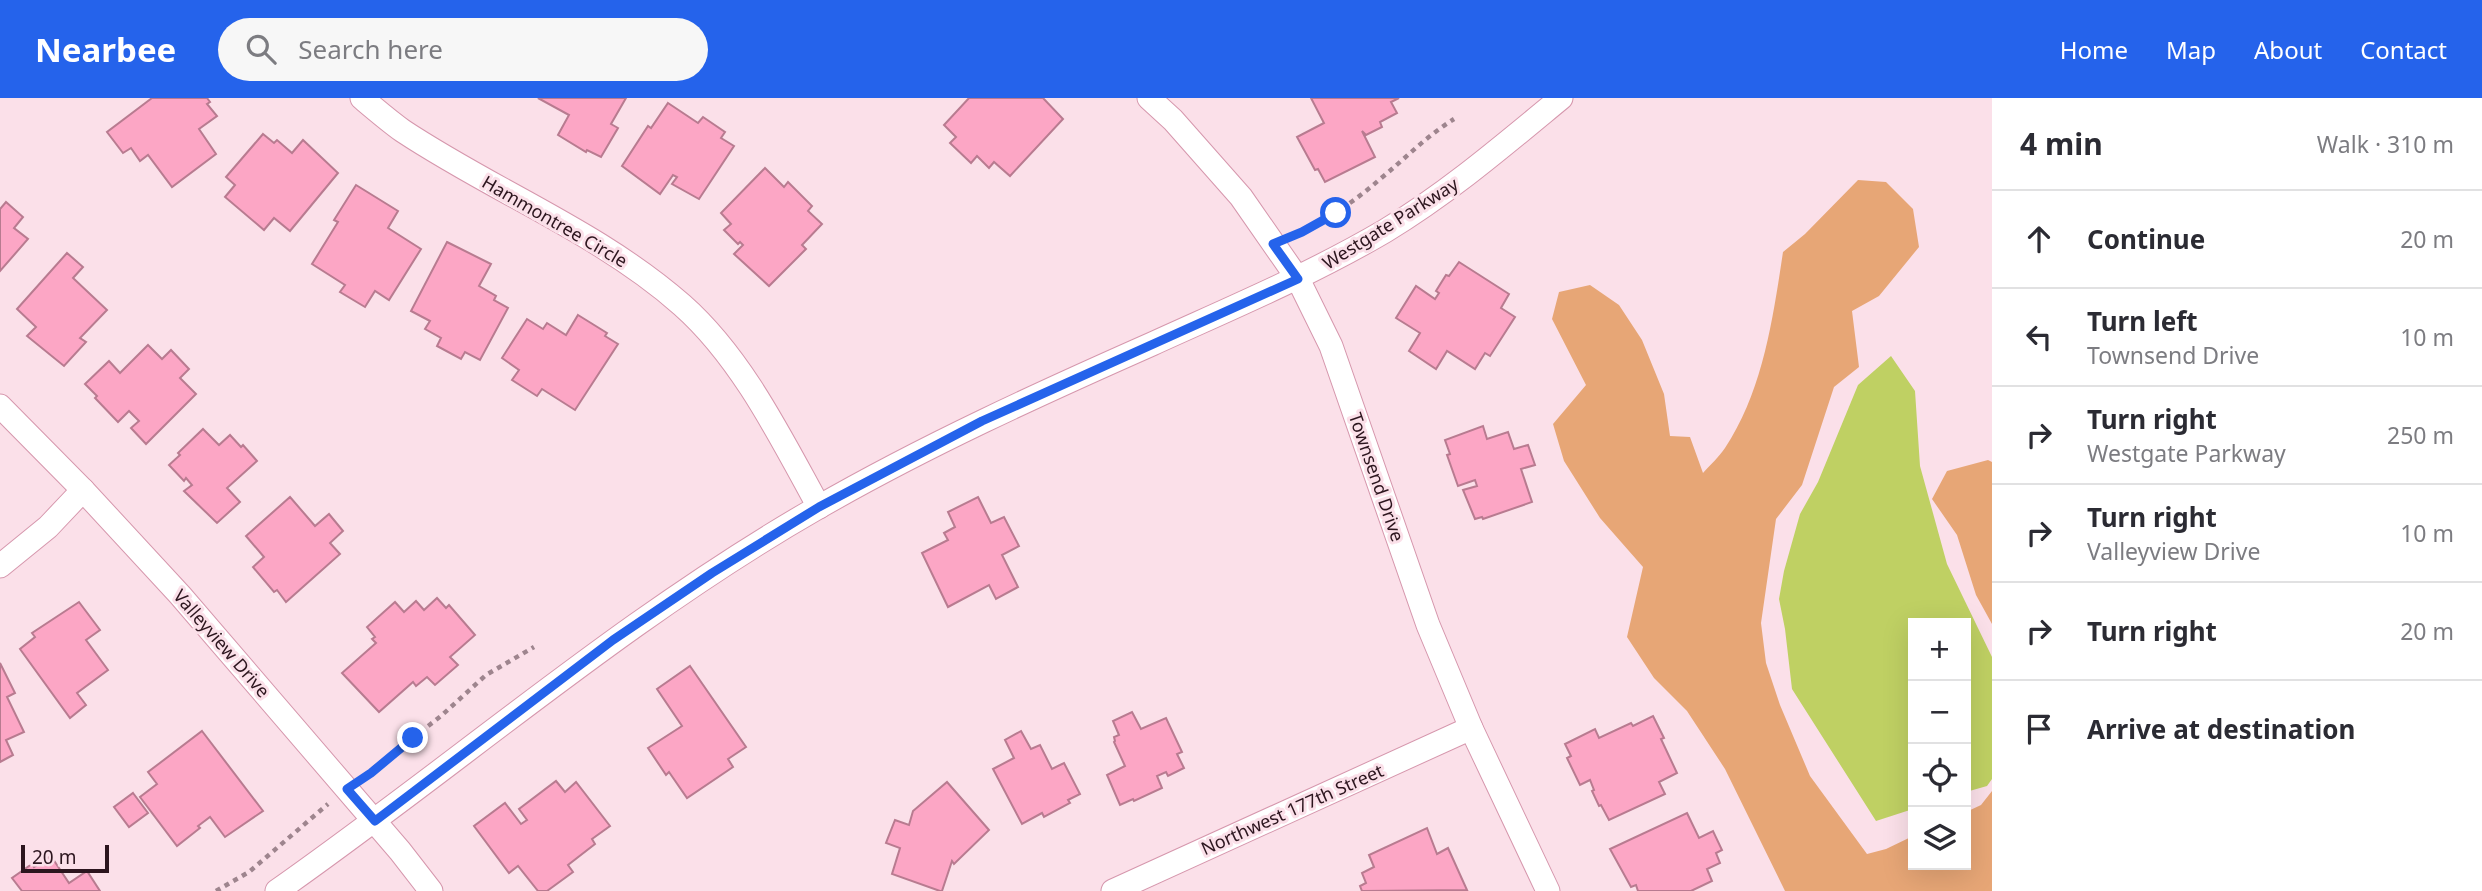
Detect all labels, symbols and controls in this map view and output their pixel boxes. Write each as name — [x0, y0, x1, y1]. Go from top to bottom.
search box — [218, 18, 708, 81]
text: Nearbee — [35, 27, 176, 72]
icon: search — [242, 30, 280, 68]
text: Search here — [298, 31, 443, 67]
text: Home — [2060, 33, 2128, 66]
text: Map — [2166, 33, 2216, 66]
text: About — [2254, 33, 2322, 66]
text: Contact — [2360, 33, 2447, 66]
text: 4 min — [2020, 123, 2103, 164]
text: Walk · 310 m — [2317, 128, 2454, 160]
street label: Hammontree Circle — [478, 170, 632, 272]
street label: Westgate Parkway — [1318, 171, 1463, 274]
route start — [1320, 197, 1351, 228]
icon: ahead — [2020, 220, 2058, 258]
text: Continue — [2087, 221, 2205, 257]
text: 20 m — [2400, 223, 2454, 255]
text: Turn left — [2087, 303, 2198, 339]
icon: left — [2020, 318, 2058, 356]
text: 10 m — [2400, 321, 2454, 353]
text: Townsend Drive — [2087, 339, 2259, 371]
text: Turn right — [2087, 401, 2217, 437]
street label: Townsend Drive — [1344, 409, 1410, 545]
icon: right — [2020, 416, 2058, 454]
text: 250 m — [2387, 419, 2454, 451]
text: Westgate Parkway — [2087, 437, 2286, 469]
text: Turn right — [2087, 499, 2217, 535]
icon: right — [2020, 514, 2058, 552]
text: 10 m — [2400, 517, 2454, 549]
text: Valleyview Drive — [2087, 535, 2260, 567]
street label: Valleyview Drive — [168, 584, 276, 702]
icon: right — [2020, 612, 2058, 650]
text: Turn right — [2087, 613, 2217, 649]
text: 20 m — [2400, 615, 2454, 647]
map controls — [1908, 618, 1971, 870]
button: + — [1908, 618, 1971, 681]
button: − — [1908, 681, 1971, 744]
icon: arrive — [2020, 710, 2058, 748]
text: Arrive at destination — [2087, 711, 2356, 747]
route end — [397, 722, 428, 753]
button: locate — [1908, 744, 1971, 807]
street label: Northwest 177th Street — [1197, 758, 1387, 860]
button: layers — [1908, 807, 1971, 870]
scale bar — [21, 842, 108, 874]
text: 20 m — [32, 844, 76, 870]

